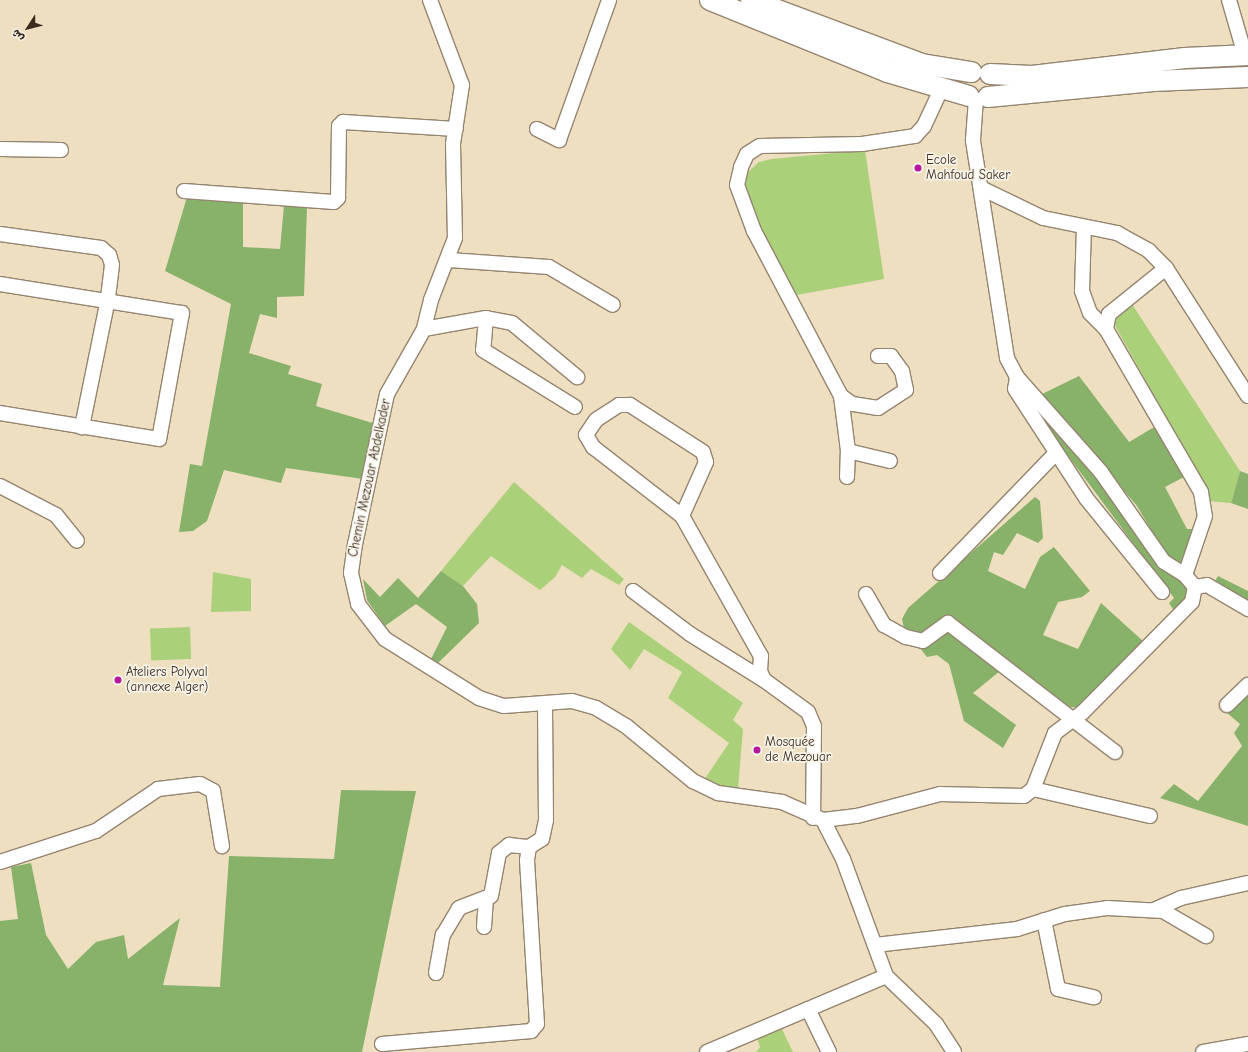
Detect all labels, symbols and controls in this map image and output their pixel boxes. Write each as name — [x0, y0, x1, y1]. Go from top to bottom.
north arrow — [8, 8, 48, 48]
text: ش — [9, 27, 27, 44]
place label: Ecole Mahfoud Saker — [926, 153, 1010, 184]
marker: Ecole Mahfoud Saker — [913, 163, 923, 173]
street label: Chemin Mezouar Abdelkader — [346, 398, 394, 558]
place label: Ateliers Polyval (annexe Alger) — [126, 665, 208, 696]
marker: Ateliers Polyval (annexe Alger) — [113, 675, 123, 685]
place label: Mosquée de Mezouar — [765, 735, 831, 766]
marker: Mosquée de Mezouar — [752, 745, 762, 755]

